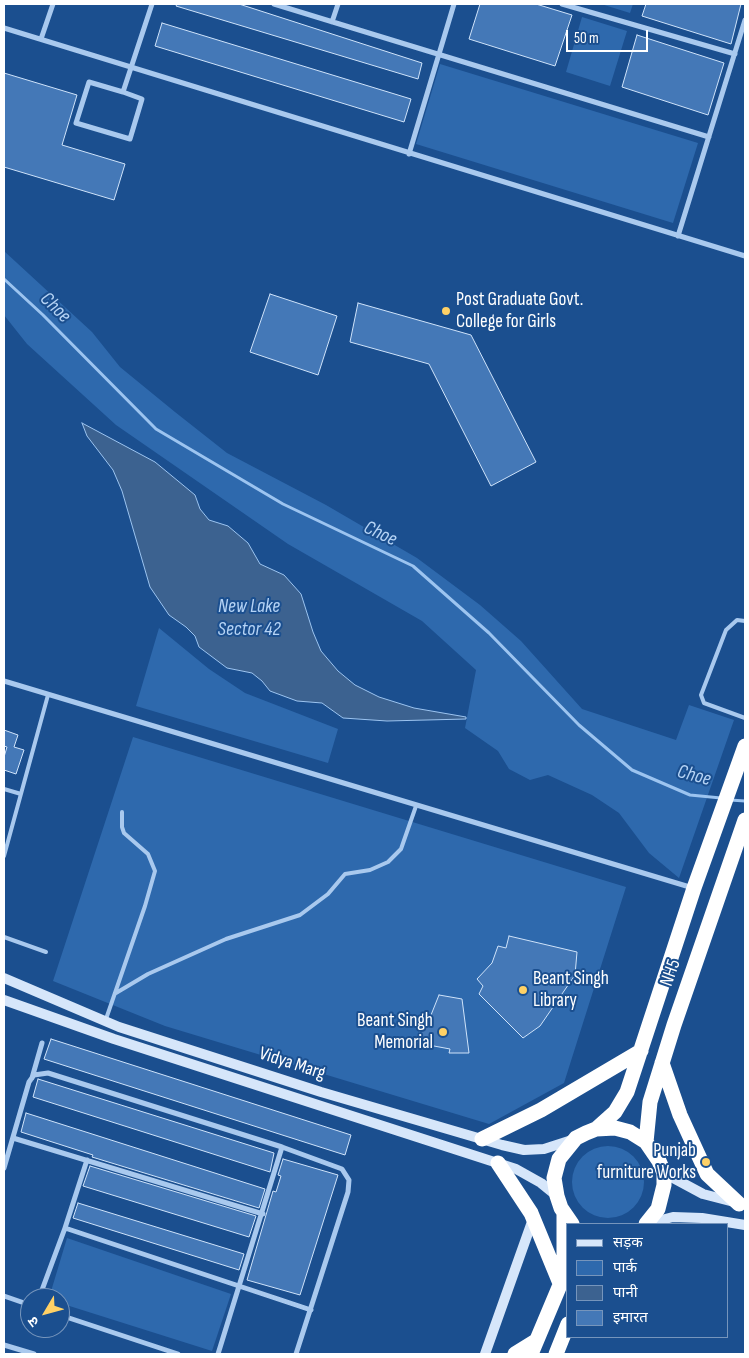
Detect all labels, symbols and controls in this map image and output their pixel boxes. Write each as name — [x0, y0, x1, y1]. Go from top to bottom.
scale bar — [569, 20, 652, 52]
text: 50 m — [574, 29, 599, 48]
water label: Choe — [35, 288, 75, 328]
place label: Post Graduate Govt. College for Girls — [456, 289, 583, 333]
marker: Post Graduate Govt. College for Girls — [440, 305, 452, 317]
water label: Choe — [360, 516, 400, 552]
water label: New Lake Sector 42 — [218, 595, 280, 642]
water label: Choe — [675, 760, 713, 792]
street label: NH5 — [656, 957, 686, 989]
place label: Beant Singh Library — [533, 968, 609, 1012]
marker: Beant Singh Library — [517, 984, 529, 996]
place label: Beant Singh Memorial — [357, 1010, 433, 1054]
marker: Beant Singh Memorial — [437, 1026, 449, 1038]
street label: Vidya Marg — [256, 1043, 328, 1085]
place label: Punjab furniture Works — [597, 1140, 696, 1184]
marker: Punjab furniture Works — [700, 1156, 712, 1168]
legend — [566, 1223, 729, 1338]
text: सड़क — [613, 1233, 643, 1252]
text: पार्क — [613, 1258, 637, 1277]
text: पानी — [613, 1283, 638, 1302]
north arrow — [20, 1288, 70, 1338]
text: इमारत — [613, 1308, 648, 1327]
text: उ — [24, 1313, 43, 1330]

